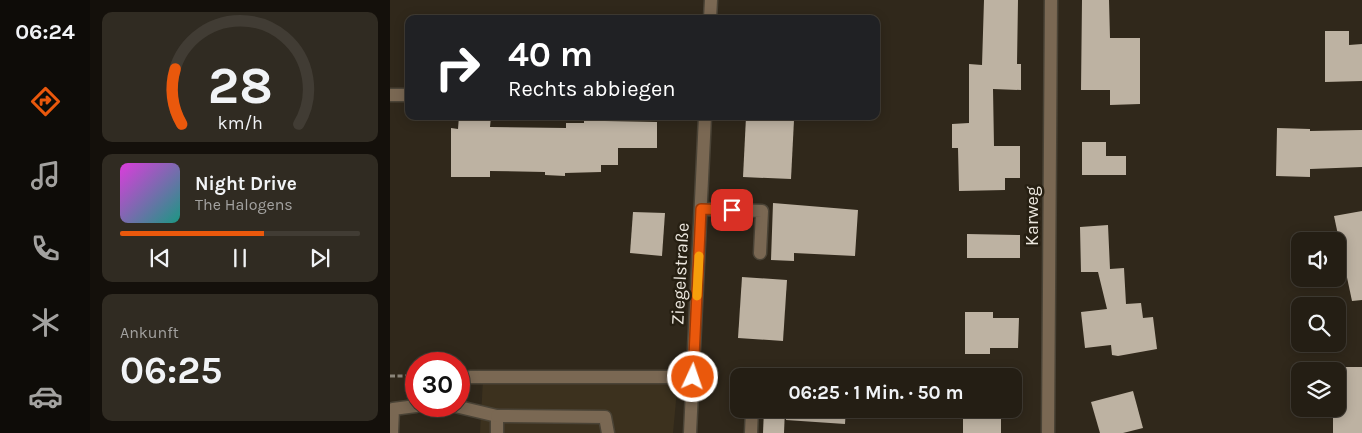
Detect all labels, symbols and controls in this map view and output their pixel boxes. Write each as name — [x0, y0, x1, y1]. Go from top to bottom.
text: 06:24 — [15, 19, 75, 45]
text: 40 m — [508, 34, 593, 75]
icon: right — [425, 35, 490, 100]
text: 28 — [207, 55, 273, 116]
text: Rechts abbiegen — [508, 76, 676, 102]
icon: directions — [28, 84, 63, 119]
text: km/h — [217, 113, 263, 134]
icon: music — [28, 158, 63, 193]
text: Night Drive — [195, 173, 297, 195]
street label: Karweg — [1021, 186, 1043, 246]
pin — [711, 189, 753, 231]
text: The Halogens — [195, 195, 293, 214]
icon: arrive — [718, 196, 746, 224]
street label: Ziegelstraße — [666, 222, 694, 326]
icon: phone — [28, 231, 63, 266]
map controls — [1291, 232, 1346, 417]
button: sound — [1291, 232, 1346, 287]
icon: previous — [146, 244, 174, 272]
icon: pause — [226, 244, 254, 272]
icon: next — [306, 244, 334, 272]
button: search — [1291, 297, 1346, 352]
icon: climate — [28, 305, 63, 340]
text: Ankunft — [120, 323, 179, 342]
text: 06:25 — [120, 348, 222, 393]
position arrow — [666, 350, 718, 402]
speed limit sign: 30 — [405, 352, 470, 417]
button: layers — [1291, 362, 1346, 417]
icon: car — [28, 379, 63, 414]
text: 06:25 · 1 Min. · 50 m — [789, 382, 963, 404]

